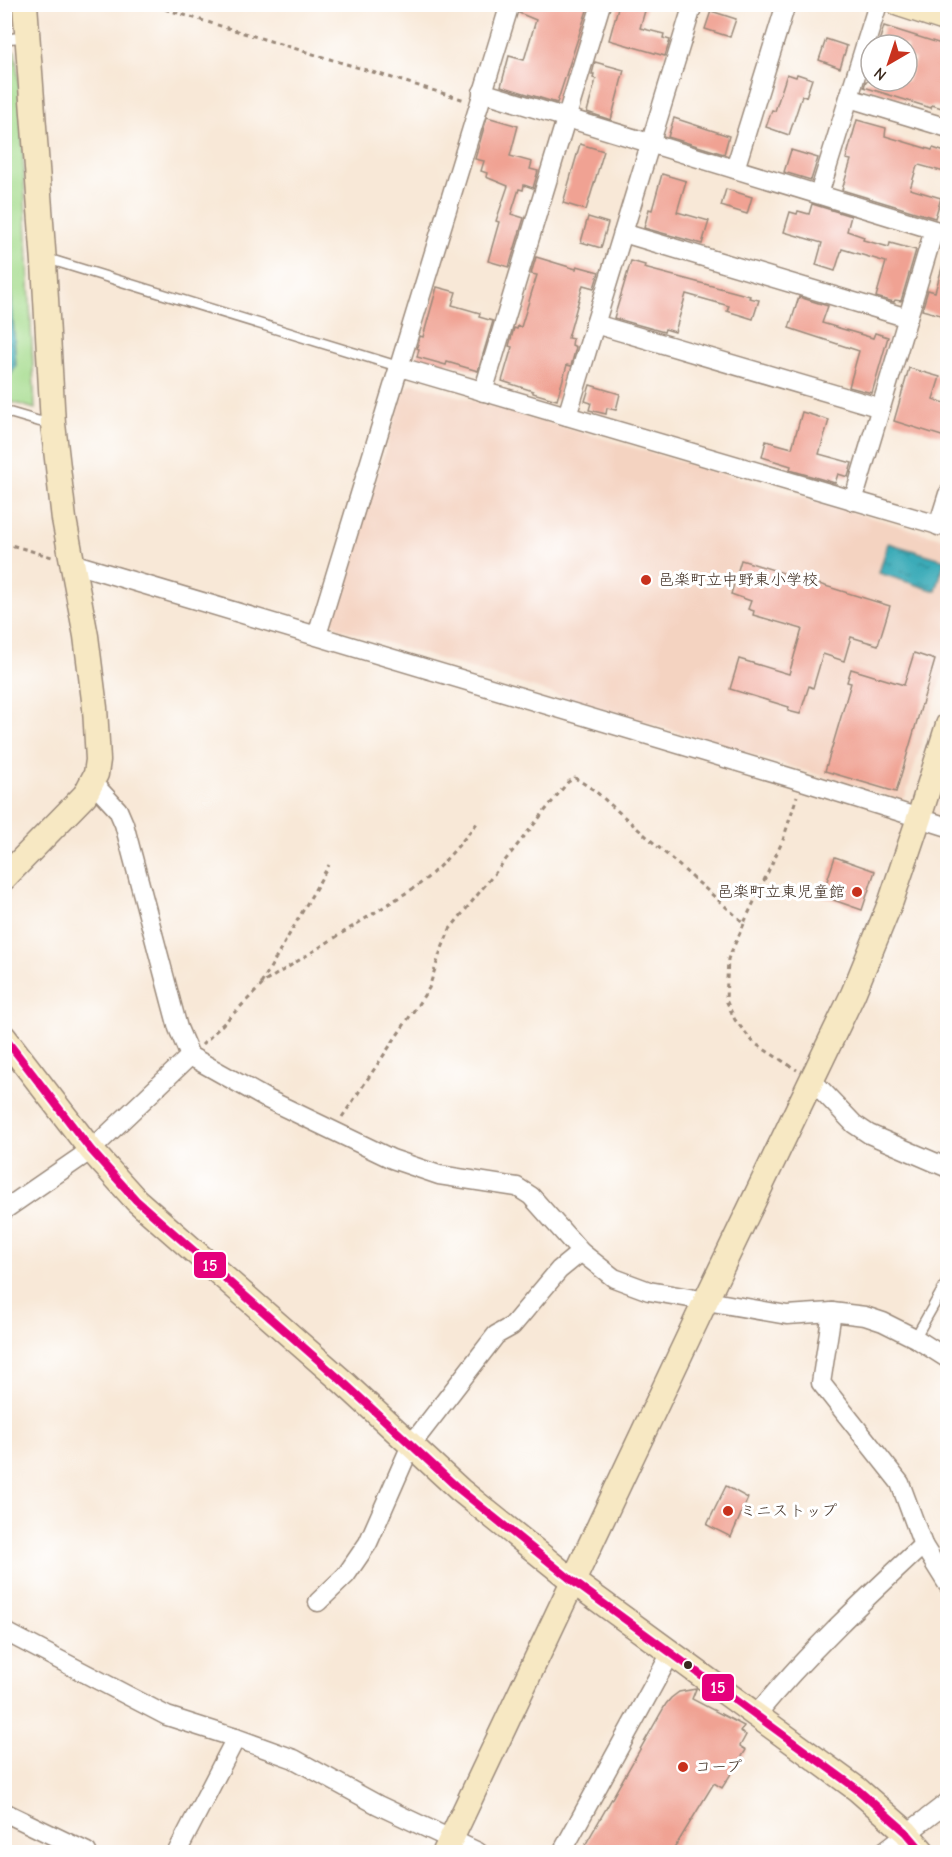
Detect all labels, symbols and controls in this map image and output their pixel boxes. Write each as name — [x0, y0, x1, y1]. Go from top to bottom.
north arrow — [859, 33, 919, 93]
text: N — [870, 64, 890, 84]
place label: 邑楽町立中野東小学校 — [658, 571, 818, 589]
marker: 邑楽町立中野東小学校 — [639, 573, 653, 587]
place label: 邑楽町立東児童館 — [717, 883, 845, 901]
marker: 邑楽町立東児童館 — [850, 885, 864, 899]
line badge: 15 — [193, 1251, 227, 1279]
text: 15 — [203, 1257, 217, 1275]
place label: ミニストップ — [740, 1502, 838, 1520]
marker: ミニストップ — [721, 1504, 735, 1518]
unlabelled marker — [682, 1659, 694, 1671]
line badge: 15 — [701, 1673, 735, 1702]
text: 15 — [711, 1679, 725, 1697]
place label: コープ — [695, 1758, 742, 1776]
marker: コープ — [676, 1760, 690, 1774]

